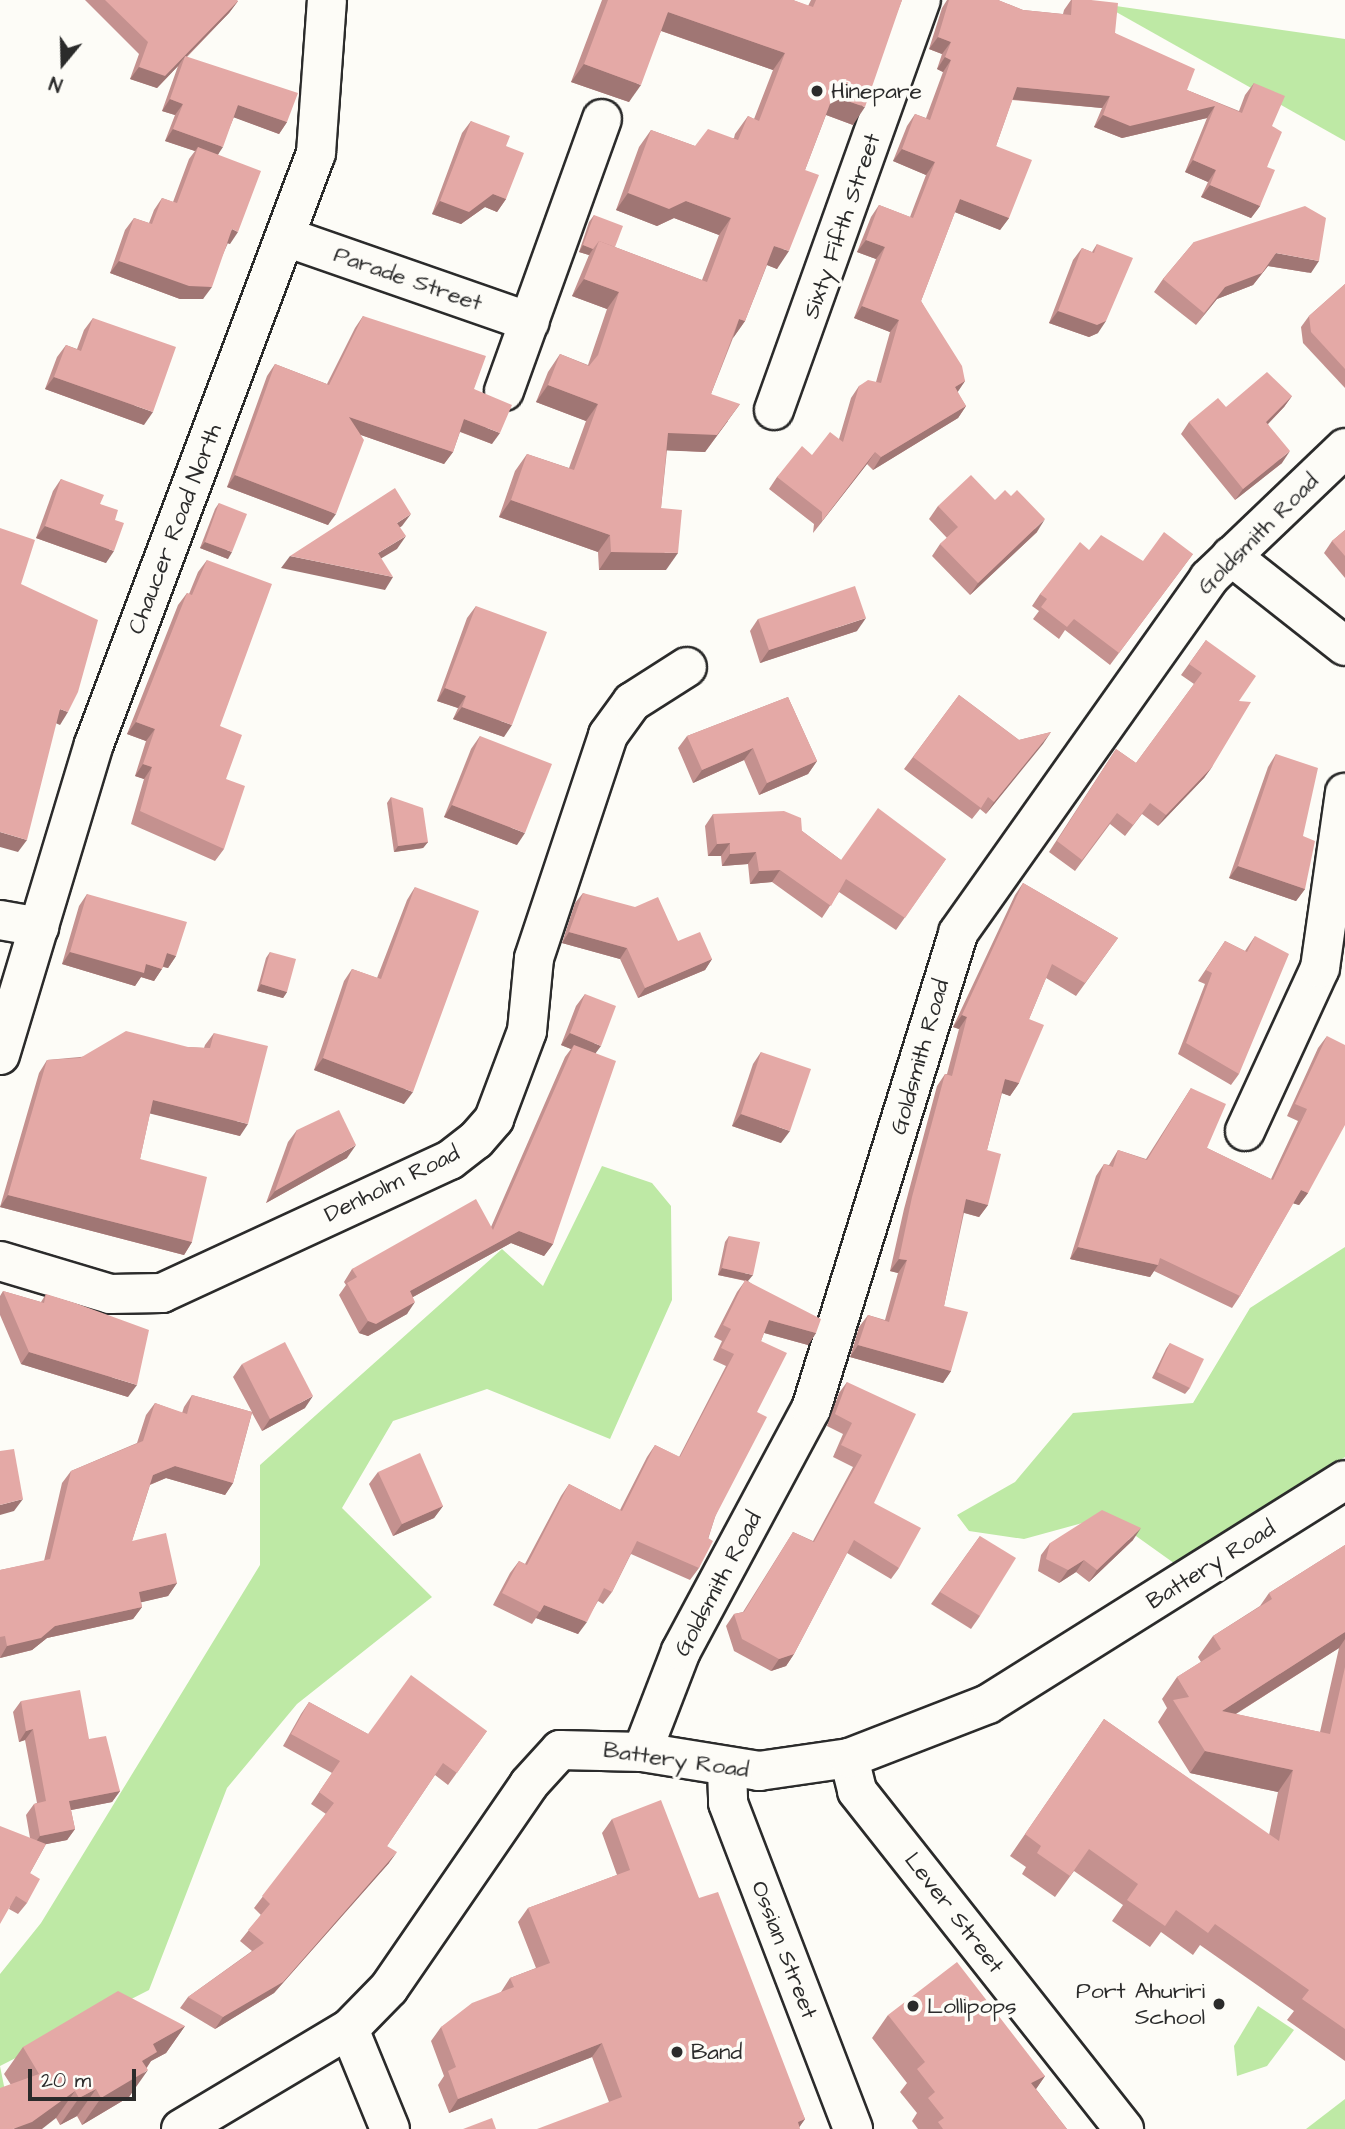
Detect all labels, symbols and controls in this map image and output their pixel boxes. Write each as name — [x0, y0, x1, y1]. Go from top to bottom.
north arrow — [28, 28, 98, 98]
text: N — [46, 69, 66, 98]
place label: Hinepare — [831, 77, 922, 105]
marker: Hinepare — [809, 83, 825, 99]
street label: Sixty Fifth Street — [797, 130, 887, 322]
street label: Parade Street — [330, 241, 486, 317]
street label: Chaucer Road North — [122, 420, 228, 638]
street label: Goldsmith Road — [1192, 468, 1324, 600]
street label: Goldsmith Road — [885, 976, 955, 1138]
street label: Denholm Road — [320, 1139, 464, 1229]
street label: Goldsmith Road — [668, 1507, 768, 1661]
street label: Battery Road — [1142, 1514, 1280, 1616]
street label: Battery Road — [602, 1736, 750, 1784]
street label: Lever Street — [898, 1847, 1010, 1979]
street label: Ossian Street — [745, 1877, 823, 2023]
place label: Port Ahuriri School — [1076, 1977, 1205, 2031]
place label: Lollipops — [927, 1992, 1017, 2020]
marker: Port Ahuriri School — [1211, 1996, 1227, 2012]
marker: Lollipops — [905, 1998, 921, 2014]
place label: Band — [691, 2038, 742, 2066]
marker: Band — [669, 2044, 685, 2060]
scale bar — [32, 2056, 140, 2100]
text: 20 m — [41, 2066, 91, 2095]

